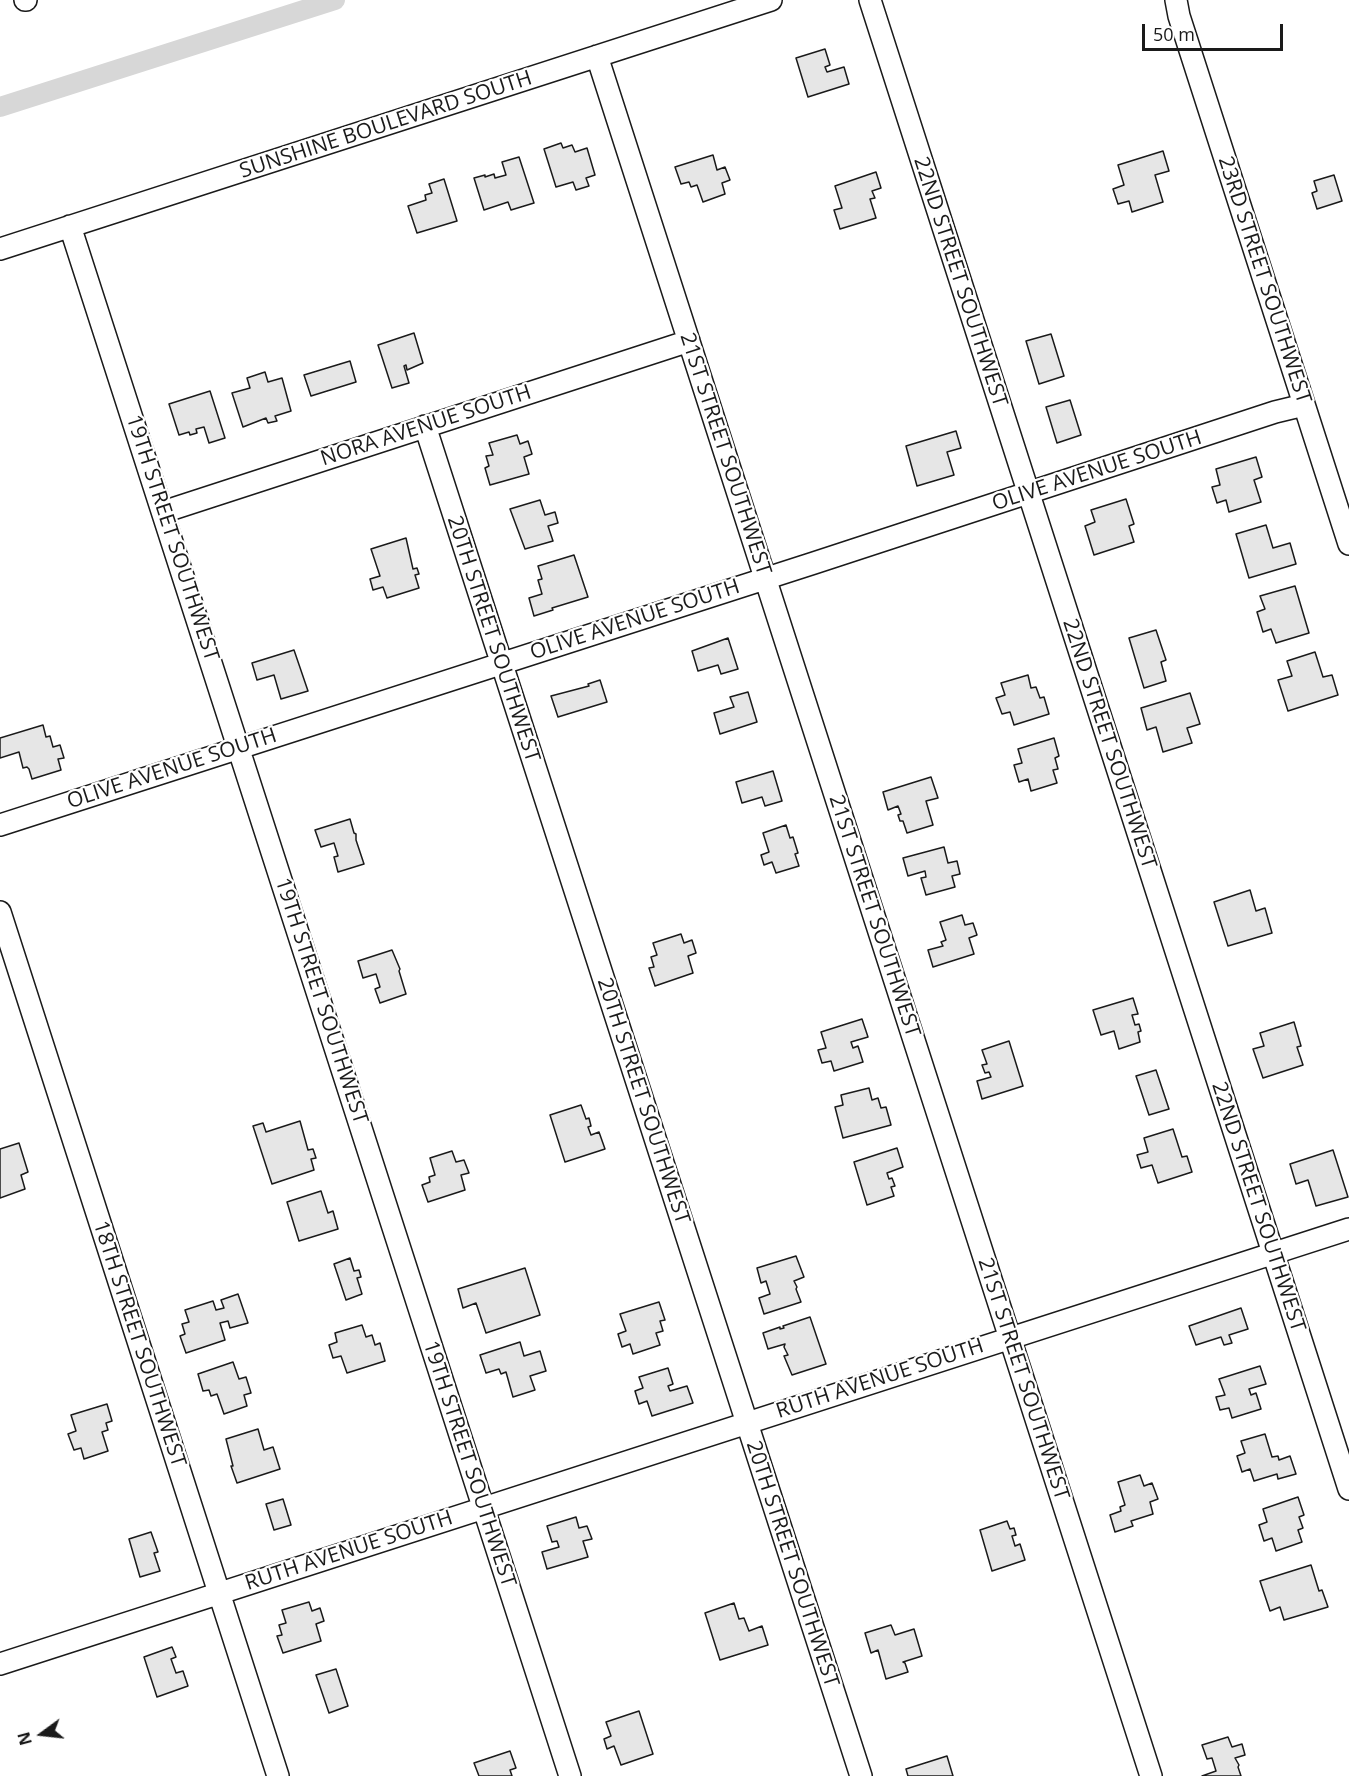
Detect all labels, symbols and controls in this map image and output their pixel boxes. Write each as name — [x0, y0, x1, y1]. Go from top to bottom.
scale bar — [1145, 12, 1286, 50]
text: 50 m — [1153, 22, 1195, 46]
street label: SUNSHINE BOULEVARD SOUTH — [237, 66, 535, 184]
street label: 23RD STREET SOUTHWEST — [1212, 153, 1316, 407]
street label: 22ND STREET SOUTHWEST — [908, 154, 1012, 410]
street label: 21ST STREET SOUTHWEST — [674, 330, 776, 578]
street label: NORA AVENUE SOUTH — [318, 380, 534, 472]
street label: 19TH STREET SOUTHWEST — [120, 412, 224, 664]
street label: OLIVE AVENUE SOUTH — [989, 425, 1205, 517]
street label: 20TH STREET SOUTHWEST — [441, 513, 545, 765]
street label: OLIVE AVENUE SOUTH — [527, 574, 743, 666]
street label: 22ND STREET SOUTHWEST — [1057, 616, 1161, 872]
street label: OLIVE AVENUE SOUTH — [64, 723, 280, 815]
street label: 21ST STREET SOUTHWEST — [823, 792, 925, 1040]
street label: 19TH STREET SOUTHWEST — [269, 875, 373, 1127]
street label: 20TH STREET SOUTHWEST — [591, 975, 695, 1227]
street label: 22ND STREET SOUTHWEST — [1206, 1079, 1310, 1335]
street label: 18TH STREET SOUTHWEST — [87, 1218, 191, 1470]
street label: 21ST STREET SOUTHWEST — [972, 1255, 1074, 1503]
street label: RUTH AVENUE SOUTH — [773, 1334, 987, 1424]
street label: 19TH STREET SOUTHWEST — [417, 1338, 521, 1590]
street label: 20TH STREET SOUTHWEST — [740, 1438, 844, 1690]
street label: RUTH AVENUE SOUTH — [242, 1506, 456, 1596]
north arrow — [12, 1704, 72, 1764]
text: N — [12, 1730, 37, 1748]

